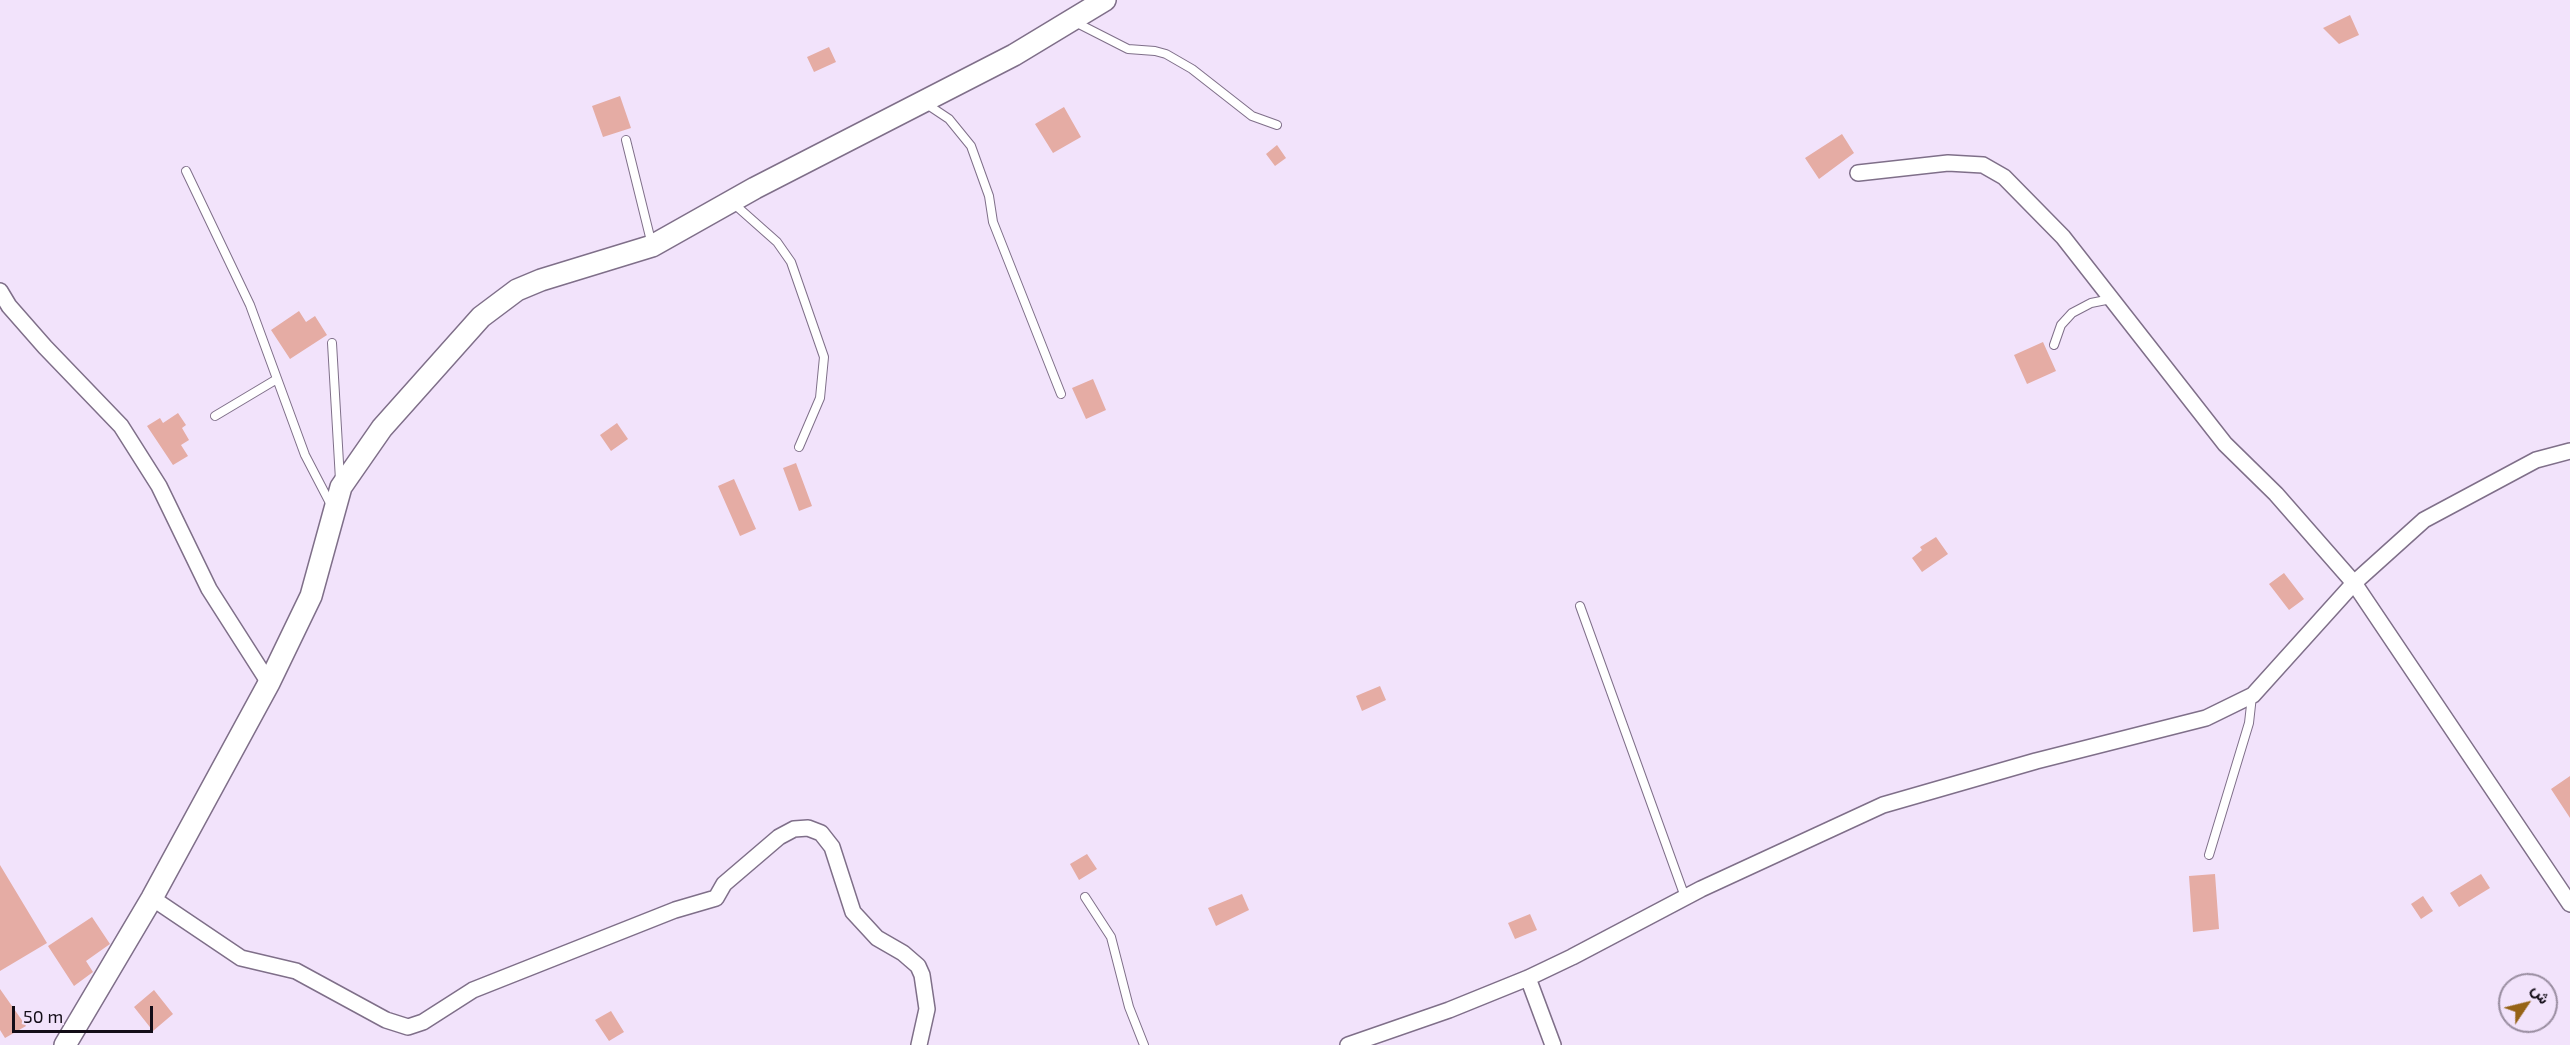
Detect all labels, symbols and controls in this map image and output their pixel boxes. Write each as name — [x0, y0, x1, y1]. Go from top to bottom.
north arrow — [2498, 973, 2558, 1033]
text: ش — [2528, 980, 2555, 1007]
scale bar — [15, 994, 156, 1032]
text: 50 m — [23, 1005, 63, 1027]

